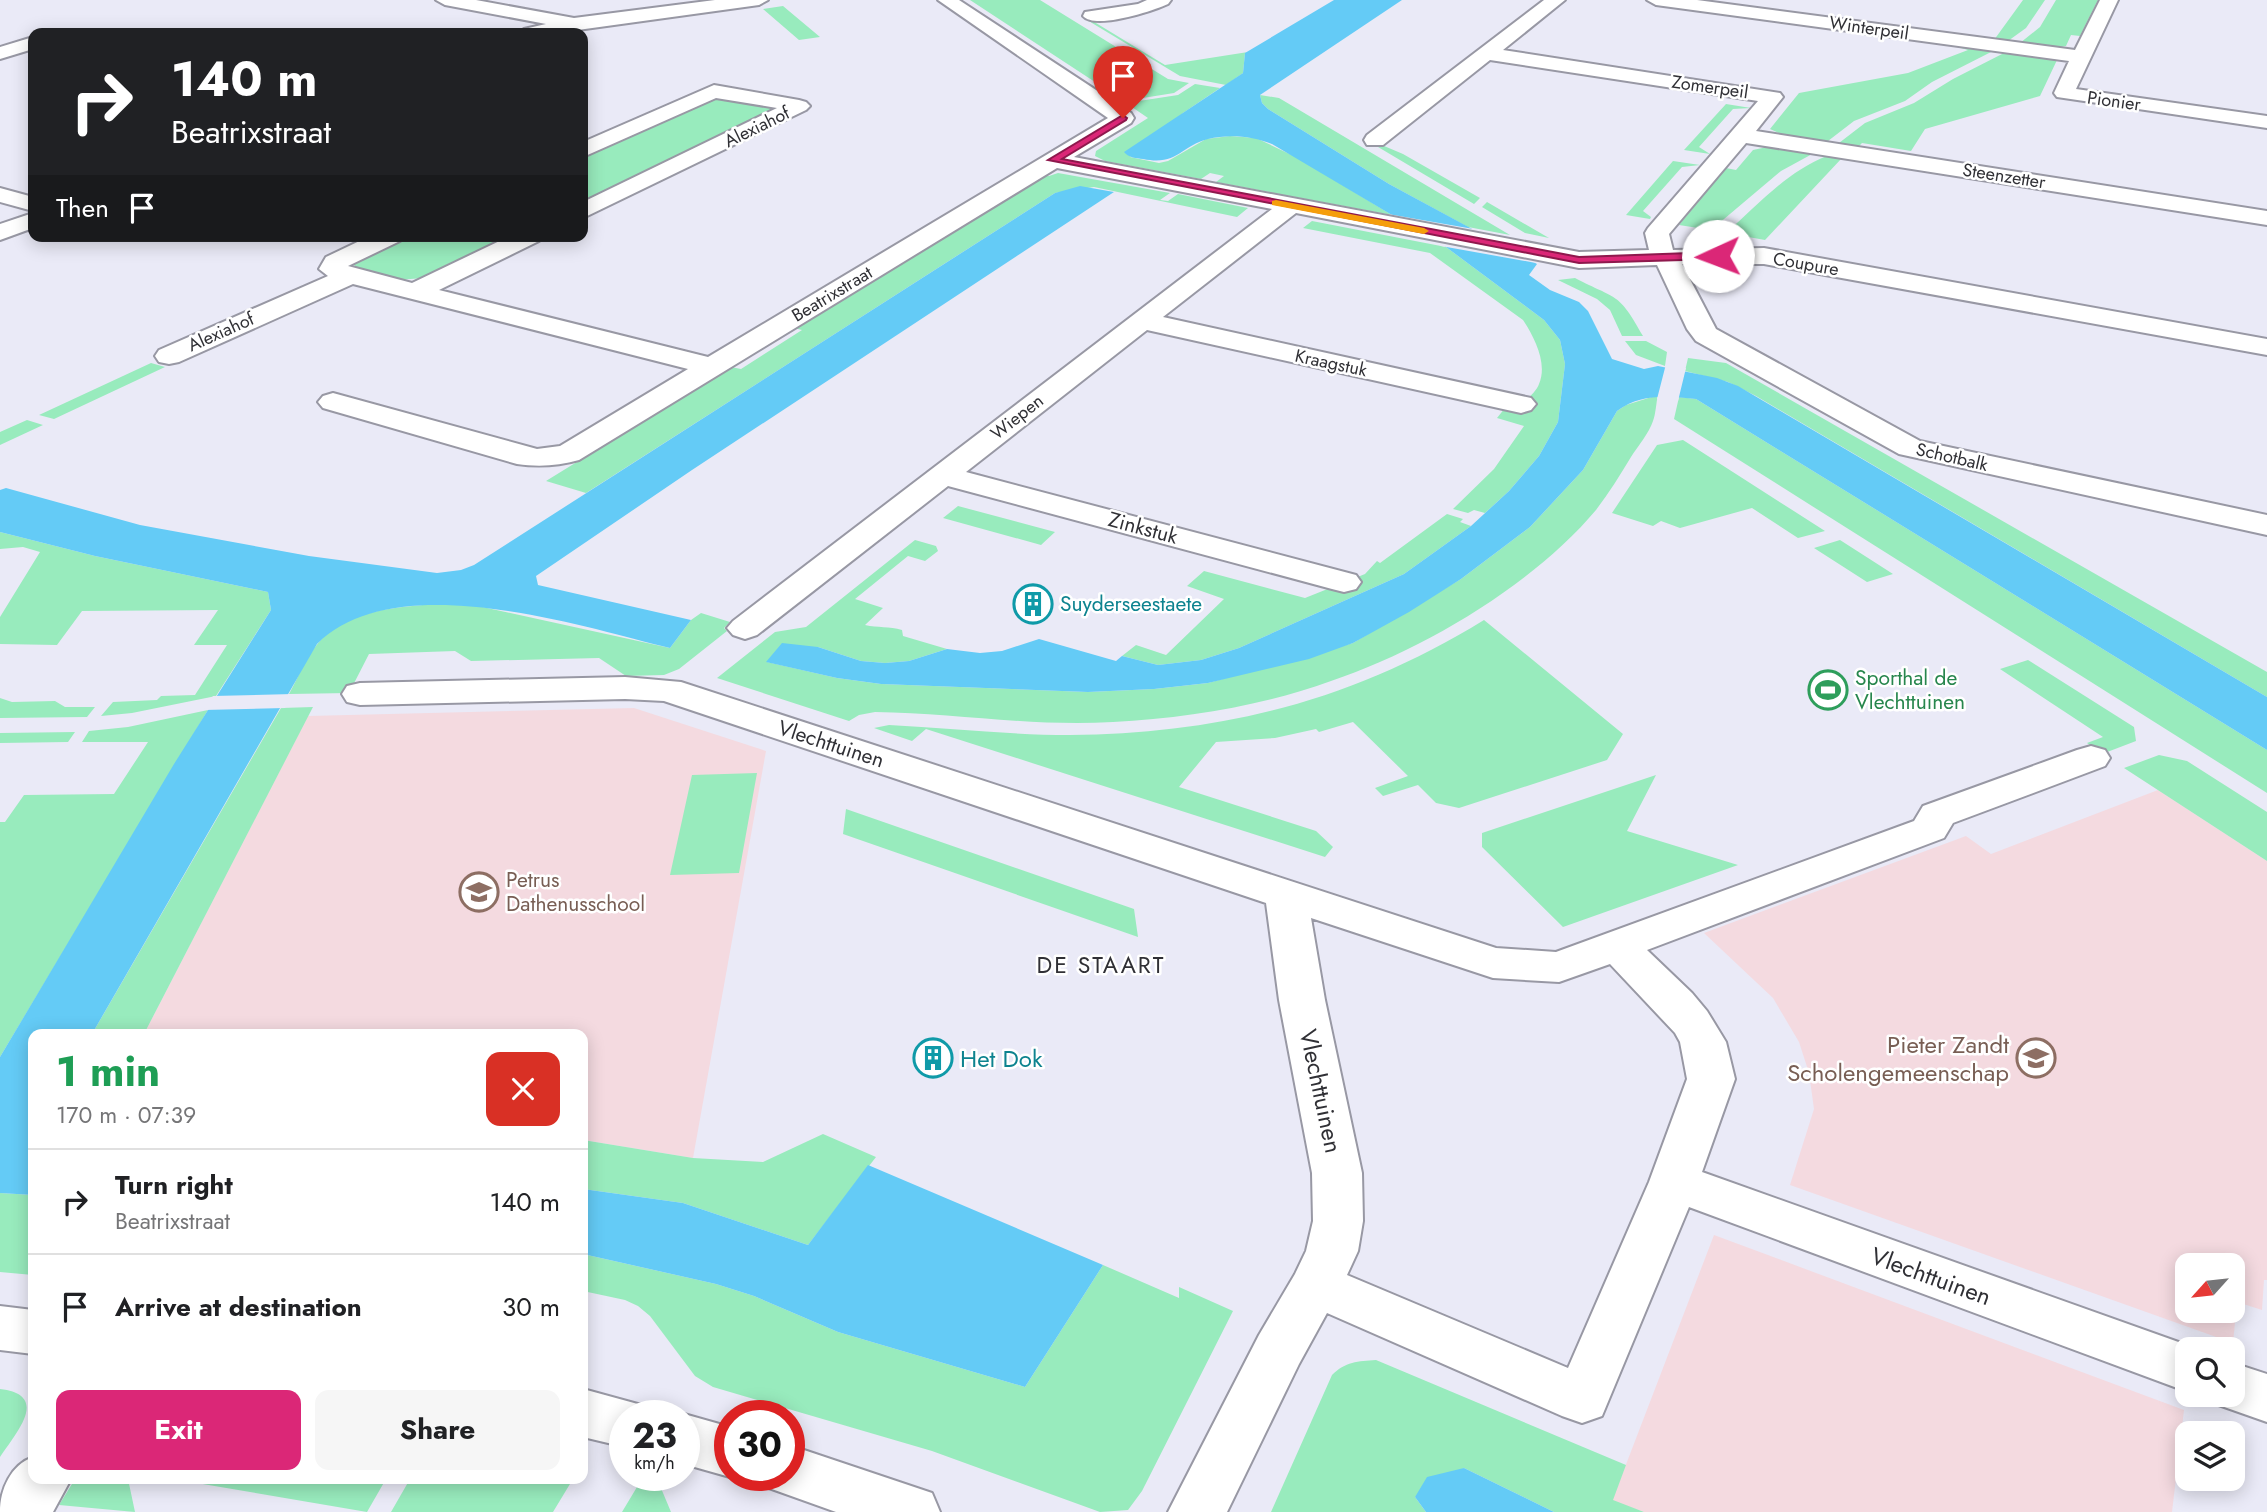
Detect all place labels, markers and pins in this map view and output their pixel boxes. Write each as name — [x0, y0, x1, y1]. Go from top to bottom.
pin — [1093, 46, 1153, 118]
building icon: Suyderseestaete — [1012, 583, 1054, 625]
place label: Suyderseestaete — [1060, 589, 1202, 619]
place label: Sporthal de Vlechttuinen — [1855, 663, 1965, 717]
sports icon: Sporthal de Vlechttuinen — [1807, 669, 1849, 711]
place label: Petrus Dathenusschool — [506, 865, 645, 919]
school or university icon: Petrus Dathenusschool — [458, 871, 500, 913]
place label: Pieter Zandt Scholengemeenschap — [1787, 1027, 2009, 1090]
building icon: Het Dok — [912, 1037, 954, 1079]
school or university icon: Pieter Zandt Scholengemeenschap — [2015, 1037, 2057, 1079]
place label: Het Dok — [960, 1041, 1043, 1076]

